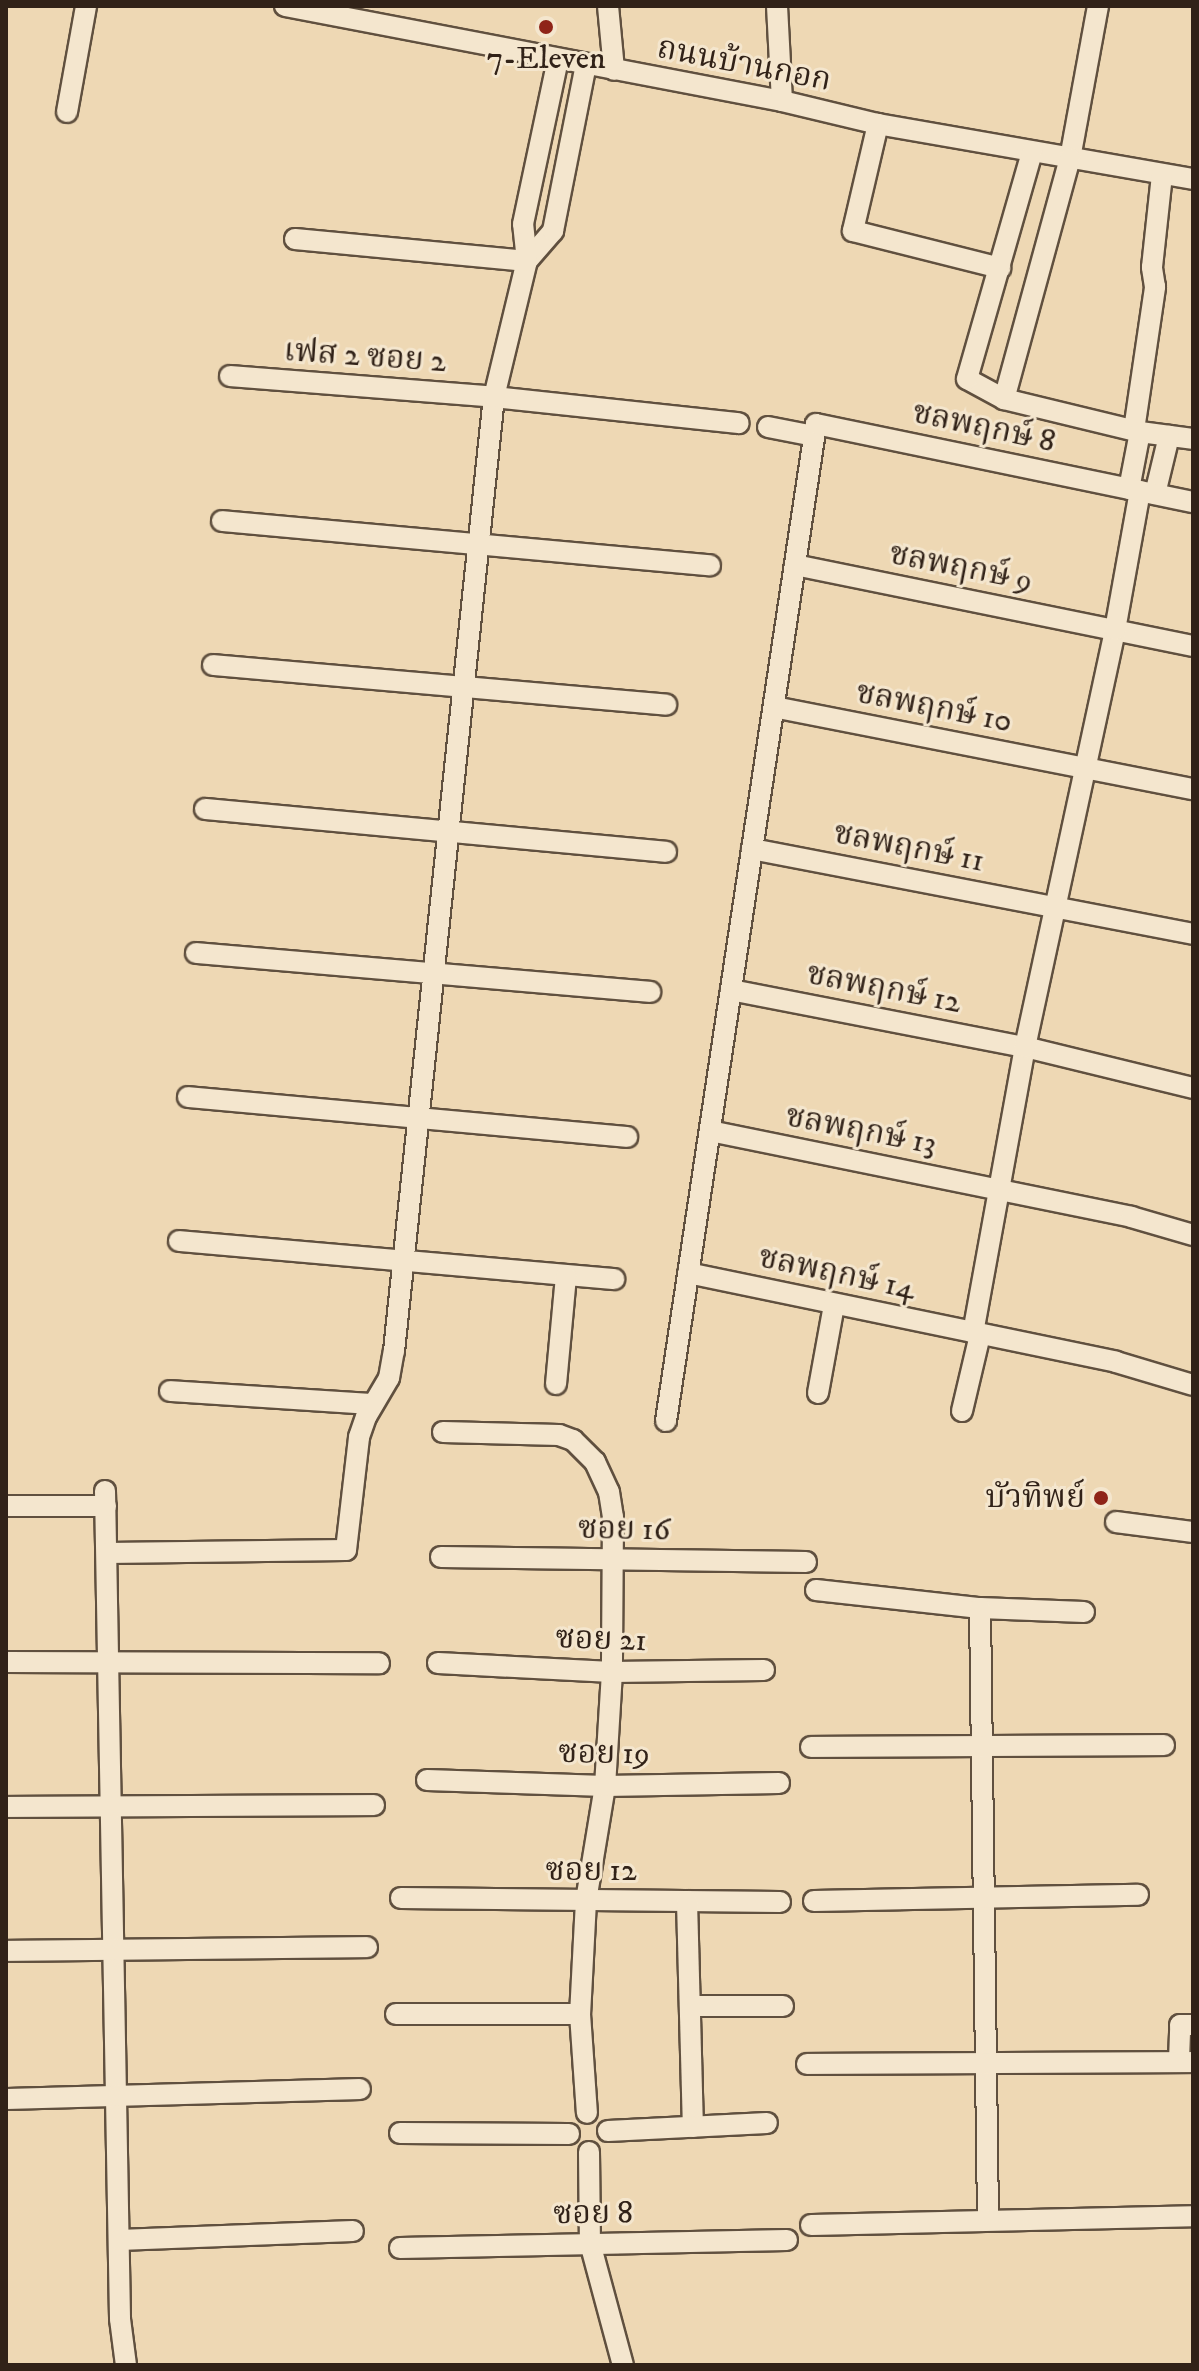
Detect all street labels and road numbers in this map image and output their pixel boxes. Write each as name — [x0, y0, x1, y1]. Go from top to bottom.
street label: ถนนบ้านกอก — [654, 29, 834, 101]
street label: เฟส 2 ซอย 2 — [282, 332, 448, 382]
street label: ชลพฤกษ์ 8 — [909, 394, 1059, 462]
street label: ชลพฤกษ์ 9 — [886, 535, 1036, 601]
street label: ชลพฤกษ์ 10 — [853, 674, 1015, 742]
street label: ชลพฤกษ์ 11 — [831, 815, 987, 881]
street label: ชลพฤกษ์ 12 — [804, 955, 964, 1023]
street label: ชลพฤกษ์ 13 — [782, 1098, 940, 1164]
street label: ชลพฤกษ์ 14 — [755, 1239, 919, 1309]
street label: ซอย 16 — [578, 1510, 670, 1550]
street label: ซอย 21 — [555, 1619, 647, 1661]
street label: ซอย 19 — [558, 1734, 650, 1774]
street label: ซอย 12 — [545, 1852, 637, 1890]
street label: ซอย 8 — [553, 2194, 633, 2234]

